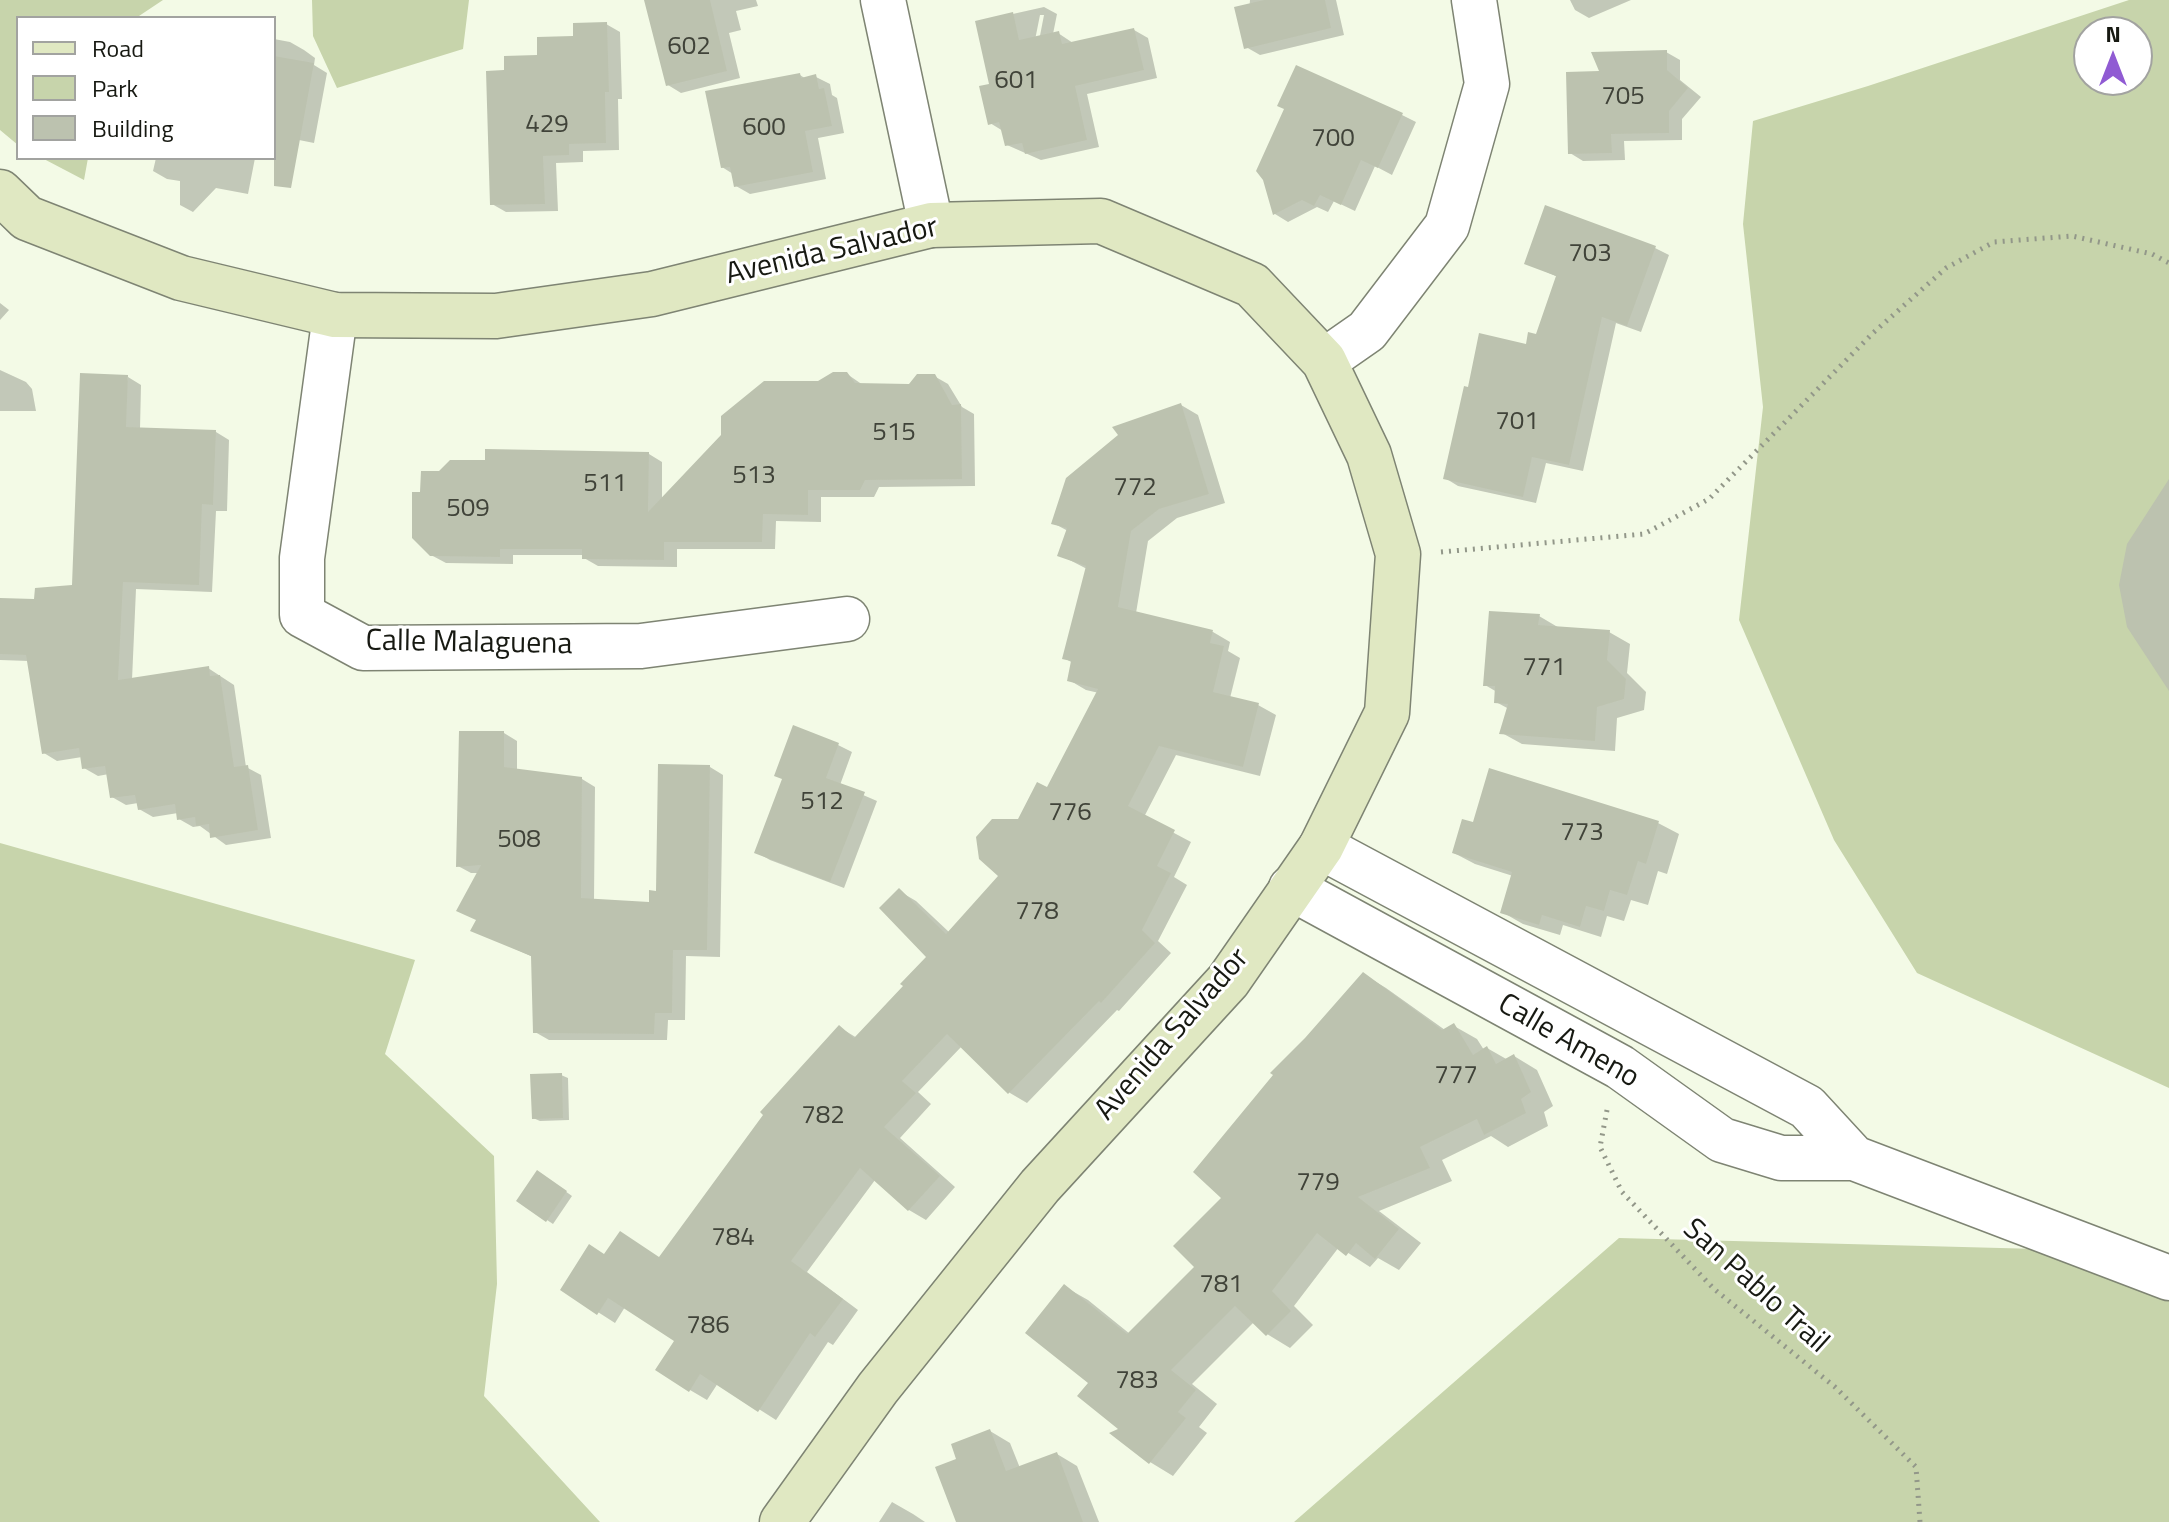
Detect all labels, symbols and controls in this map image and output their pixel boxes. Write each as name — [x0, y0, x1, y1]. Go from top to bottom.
legend — [16, 16, 276, 160]
north arrow — [2073, 16, 2153, 96]
text: N — [2105, 17, 2121, 51]
text: Road — [92, 30, 144, 66]
house number: 602 — [667, 32, 711, 64]
house number: 601 — [994, 66, 1038, 98]
text: Park — [92, 70, 138, 106]
house number: 705 — [1601, 82, 1645, 114]
text: Building — [92, 110, 174, 146]
house number: 429 — [525, 110, 569, 142]
house number: 600 — [742, 113, 786, 145]
house number: 700 — [1311, 124, 1355, 156]
street label: Avenida Salvador — [723, 210, 941, 294]
house number: 703 — [1568, 239, 1612, 271]
house number: 701 — [1495, 407, 1539, 439]
house number: 515 — [872, 418, 916, 450]
house number: 513 — [732, 461, 776, 493]
house number: 511 — [583, 469, 627, 501]
house number: 772 — [1113, 473, 1157, 505]
house number: 509 — [446, 494, 490, 526]
street label: Calle Malaguena — [365, 624, 573, 664]
house number: 771 — [1522, 653, 1566, 685]
house number: 512 — [800, 787, 844, 819]
house number: 776 — [1048, 798, 1092, 830]
house number: 773 — [1560, 818, 1604, 850]
house number: 508 — [497, 825, 541, 857]
house number: 778 — [1015, 897, 1059, 929]
street label: Avenida Salvador — [1088, 942, 1258, 1128]
street label: Calle Ameno — [1491, 987, 1645, 1097]
house number: 777 — [1434, 1061, 1478, 1093]
house number: 782 — [801, 1101, 845, 1133]
house number: 779 — [1296, 1168, 1340, 1200]
street label: San Pablo Trail — [1675, 1212, 1835, 1362]
house number: 784 — [711, 1223, 755, 1255]
house number: 781 — [1199, 1270, 1243, 1302]
house number: 786 — [686, 1311, 730, 1343]
house number: 783 — [1115, 1366, 1159, 1398]

